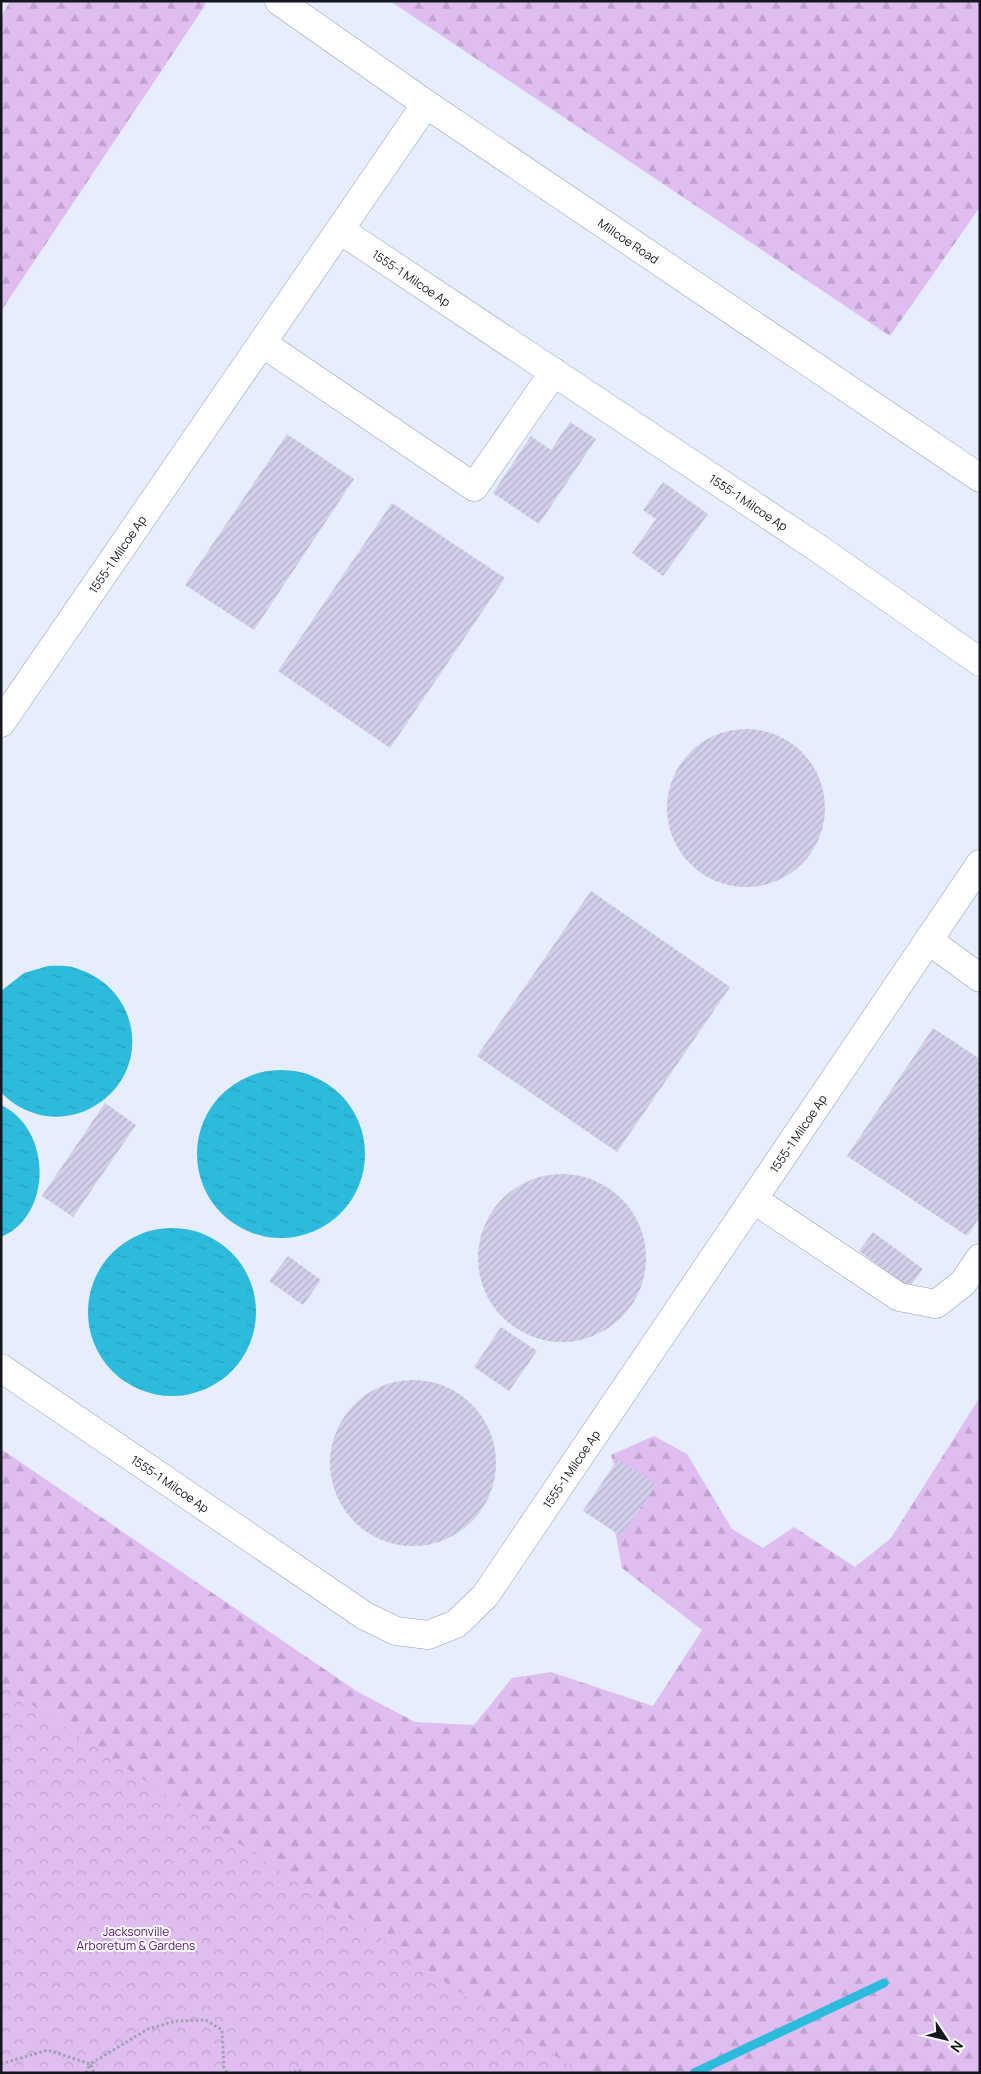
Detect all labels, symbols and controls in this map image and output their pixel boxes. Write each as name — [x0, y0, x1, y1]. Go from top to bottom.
street label: Millcoe Road — [595, 214, 662, 267]
street label: 1555-1 Milcoe Ap — [369, 245, 454, 310]
street label: 1555-1 Milcoe Ap — [706, 470, 791, 534]
street label: 1555-1 Milcoe Ap — [84, 512, 150, 596]
street label: 1555-1 Milcoe Ap — [765, 1091, 830, 1176]
street label: 1555-1 Milcoe Ap — [538, 1426, 604, 1511]
street label: 1555-1 Milcoe Ap — [128, 1451, 213, 1516]
park label: Jacksonville Arboretum & Gardens — [77, 1923, 195, 1954]
north arrow — [921, 2014, 971, 2064]
text: N — [946, 2037, 968, 2056]

